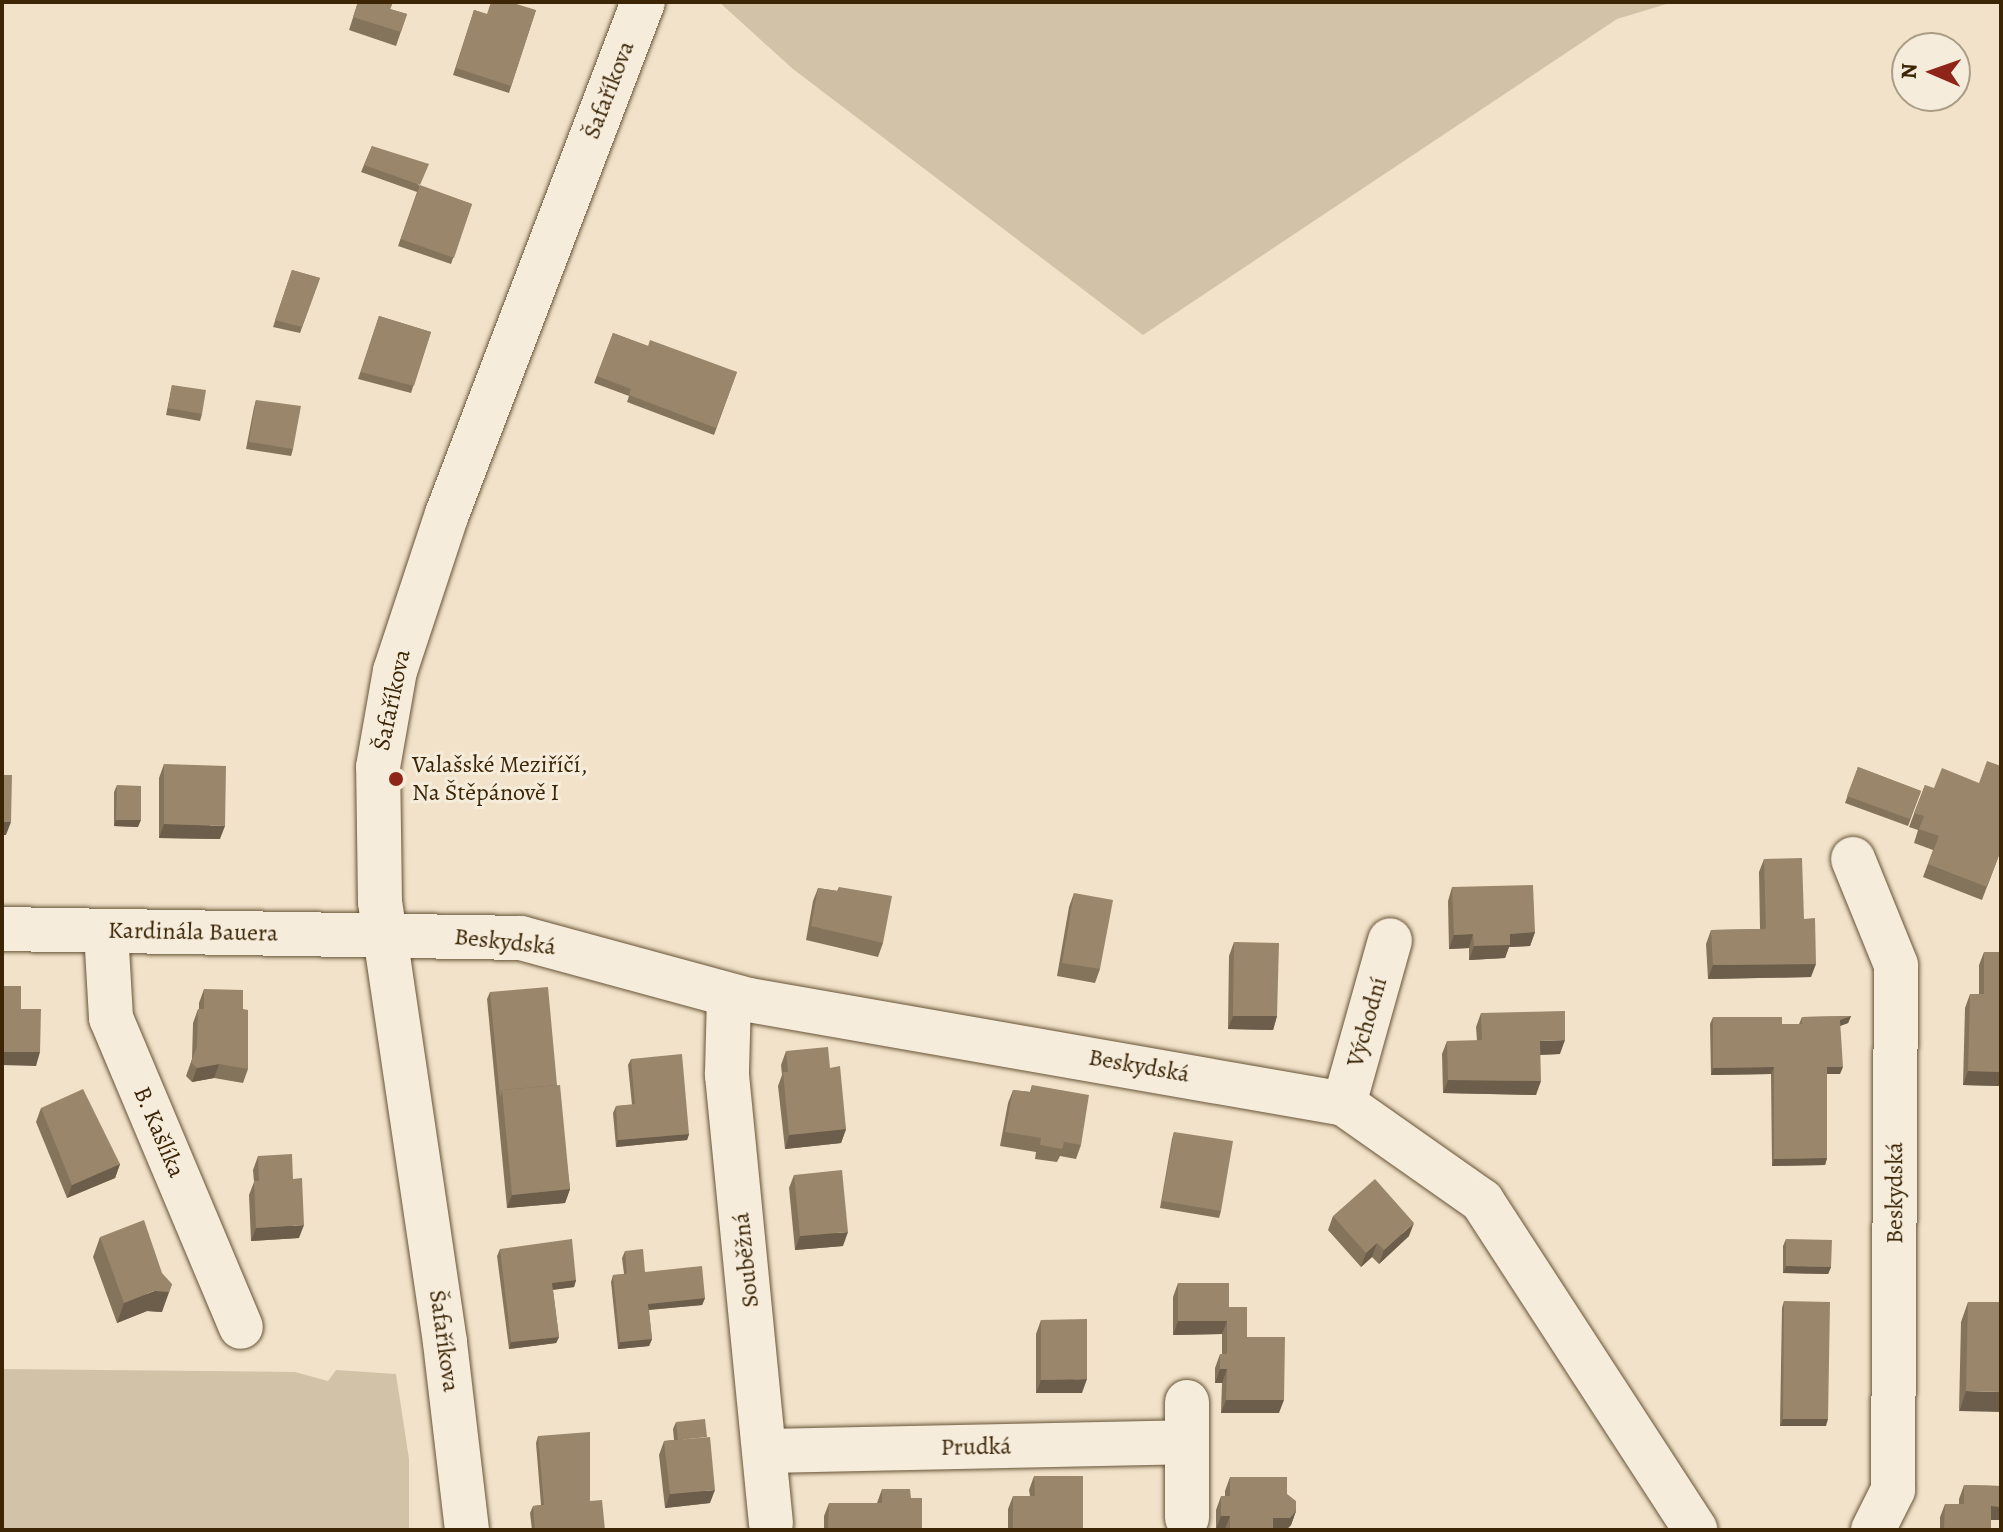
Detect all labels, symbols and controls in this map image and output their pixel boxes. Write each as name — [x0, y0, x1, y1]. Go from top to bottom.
north arrow — [1891, 32, 1971, 112]
street label: Šafaříkova — [577, 37, 641, 143]
text: N — [1894, 63, 1924, 80]
street label: Šafaříkova — [367, 647, 417, 753]
place label: Valašské Meziříčí, Na Štěpánově I — [412, 751, 588, 807]
marker: Valašské Meziříčí, Na Štěpánově I — [387, 770, 405, 788]
street label: Kardinála Bauera — [108, 916, 278, 948]
street label: Beskydská — [453, 922, 557, 962]
street label: Východní — [1340, 974, 1394, 1070]
street label: Beskydská — [1086, 1043, 1192, 1089]
street label: B. Kašlíka — [127, 1082, 191, 1182]
street label: Beskydská — [1881, 1142, 1909, 1244]
street label: Souběžná — [727, 1211, 765, 1309]
street label: Šafaříkova — [423, 1288, 465, 1394]
street label: Prudká — [940, 1432, 1012, 1462]

